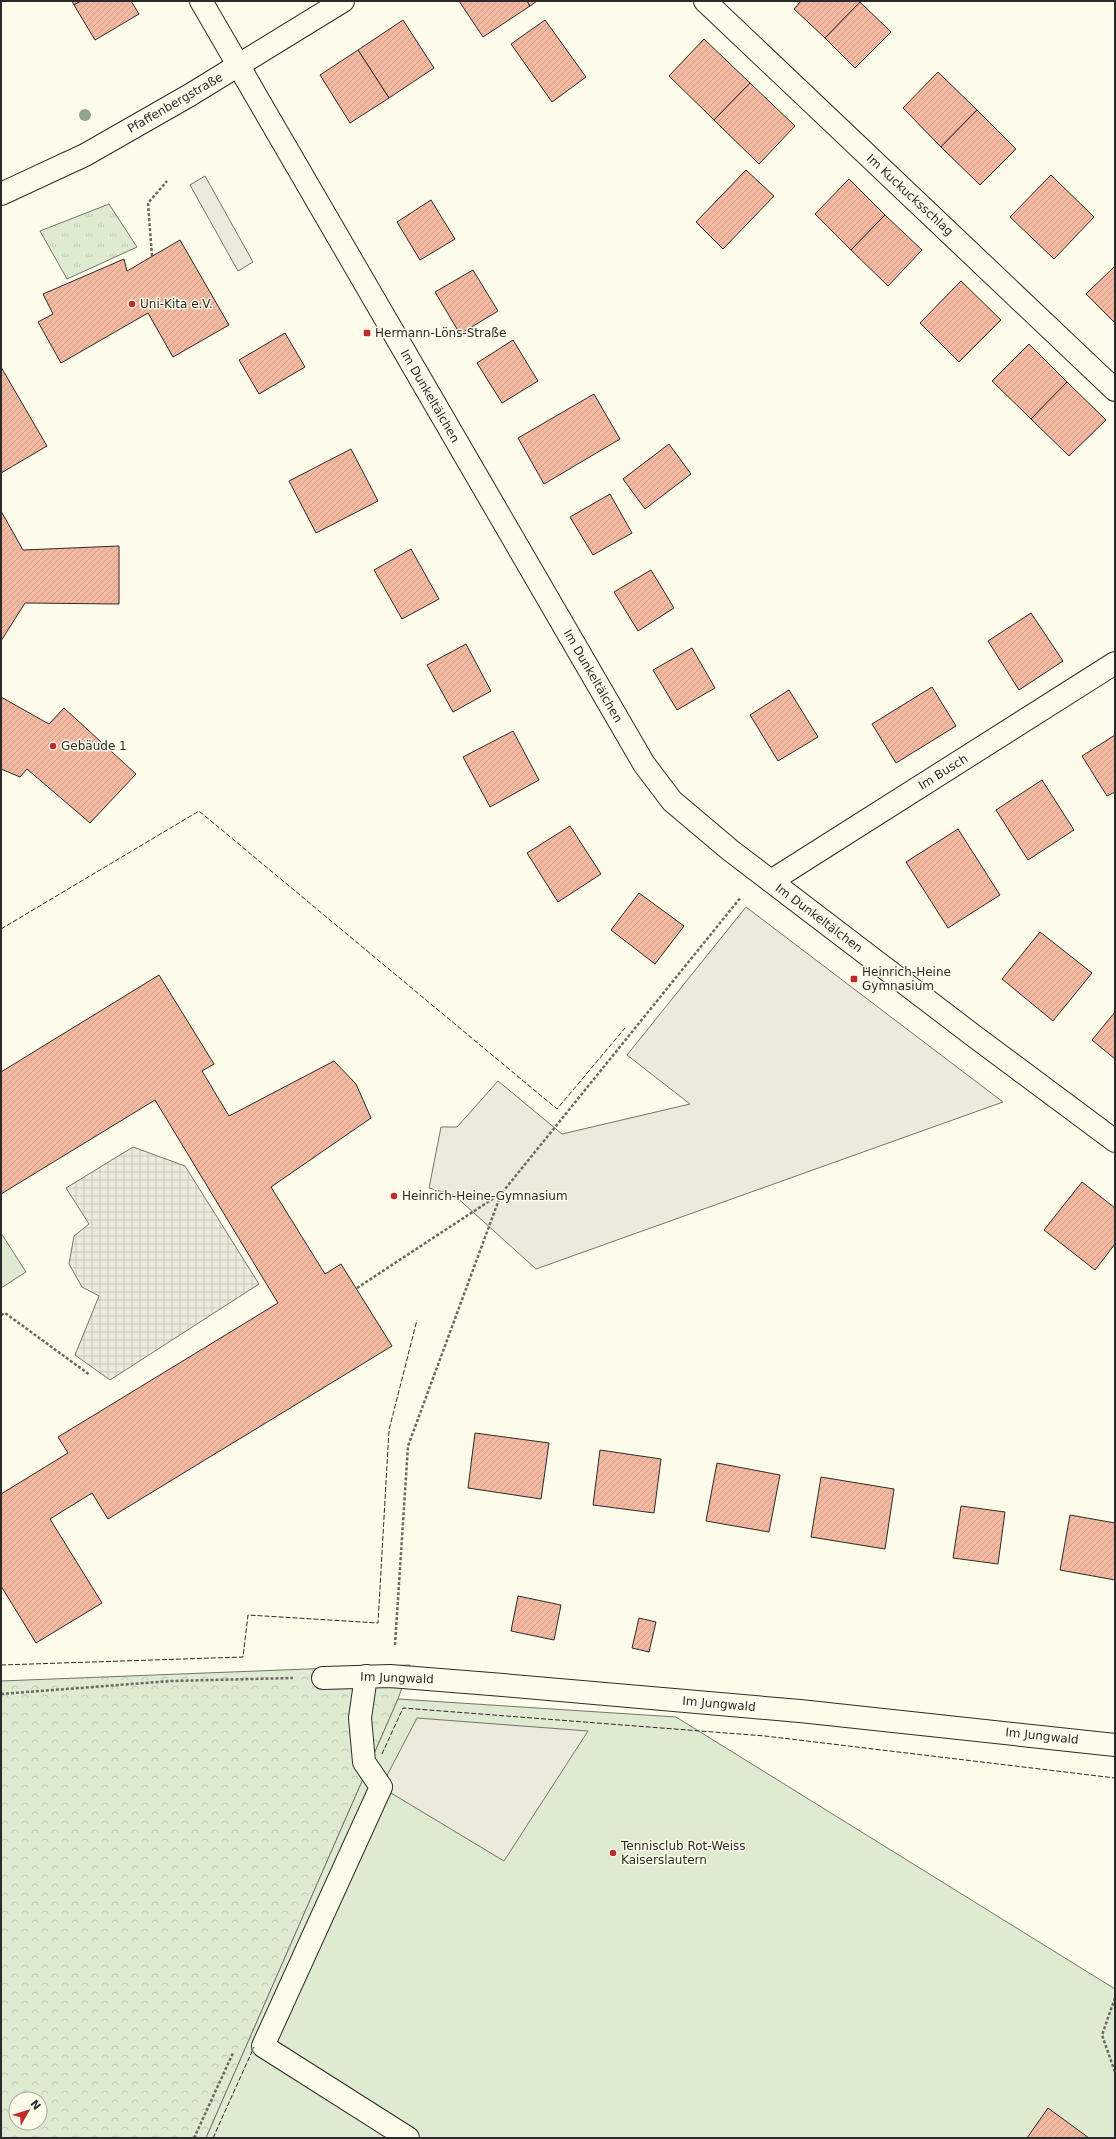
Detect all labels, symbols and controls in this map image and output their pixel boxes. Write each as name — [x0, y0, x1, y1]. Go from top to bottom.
street label: Pfaffenbergstraße — [125, 70, 225, 136]
street label: Im Kuckucksschlag — [864, 151, 956, 239]
place label: Uni-Kita e.V. — [140, 297, 213, 311]
marker: Uni-Kita e.V. — [127, 299, 137, 309]
place label: Hermann-Löns-Straße — [375, 326, 506, 340]
marker: Hermann-Löns-Straße — [362, 328, 372, 338]
street label: Im Dunkeltälchen — [398, 347, 462, 445]
street label: Im Dunkeltälchen — [561, 627, 625, 725]
place label: Gebäude 1 — [61, 739, 127, 753]
marker: Gebäude 1 — [48, 741, 58, 751]
street label: Im Busch — [916, 751, 970, 793]
street label: Im Dunkeltälchen — [773, 881, 865, 955]
place label: Heinrich-Heine Gymnasium — [862, 965, 951, 993]
marker: Heinrich-Heine Gymnasium — [849, 974, 859, 984]
place label: Heinrich-Heine-Gymnasium — [402, 1189, 568, 1203]
marker: Heinrich-Heine-Gymnasium — [389, 1191, 399, 1201]
street label: Im Jungwald — [360, 1670, 434, 1686]
street label: Im Jungwald — [682, 1694, 756, 1714]
street label: Im Jungwald — [1005, 1725, 1079, 1747]
place label: Tennisclub Rot-Weiss Kaiserslautern — [620, 1839, 746, 1867]
marker: Tennisclub Rot-Weiss Kaiserslautern — [608, 1848, 618, 1858]
north arrow — [8, 2091, 48, 2131]
text: N — [27, 2097, 43, 2113]

